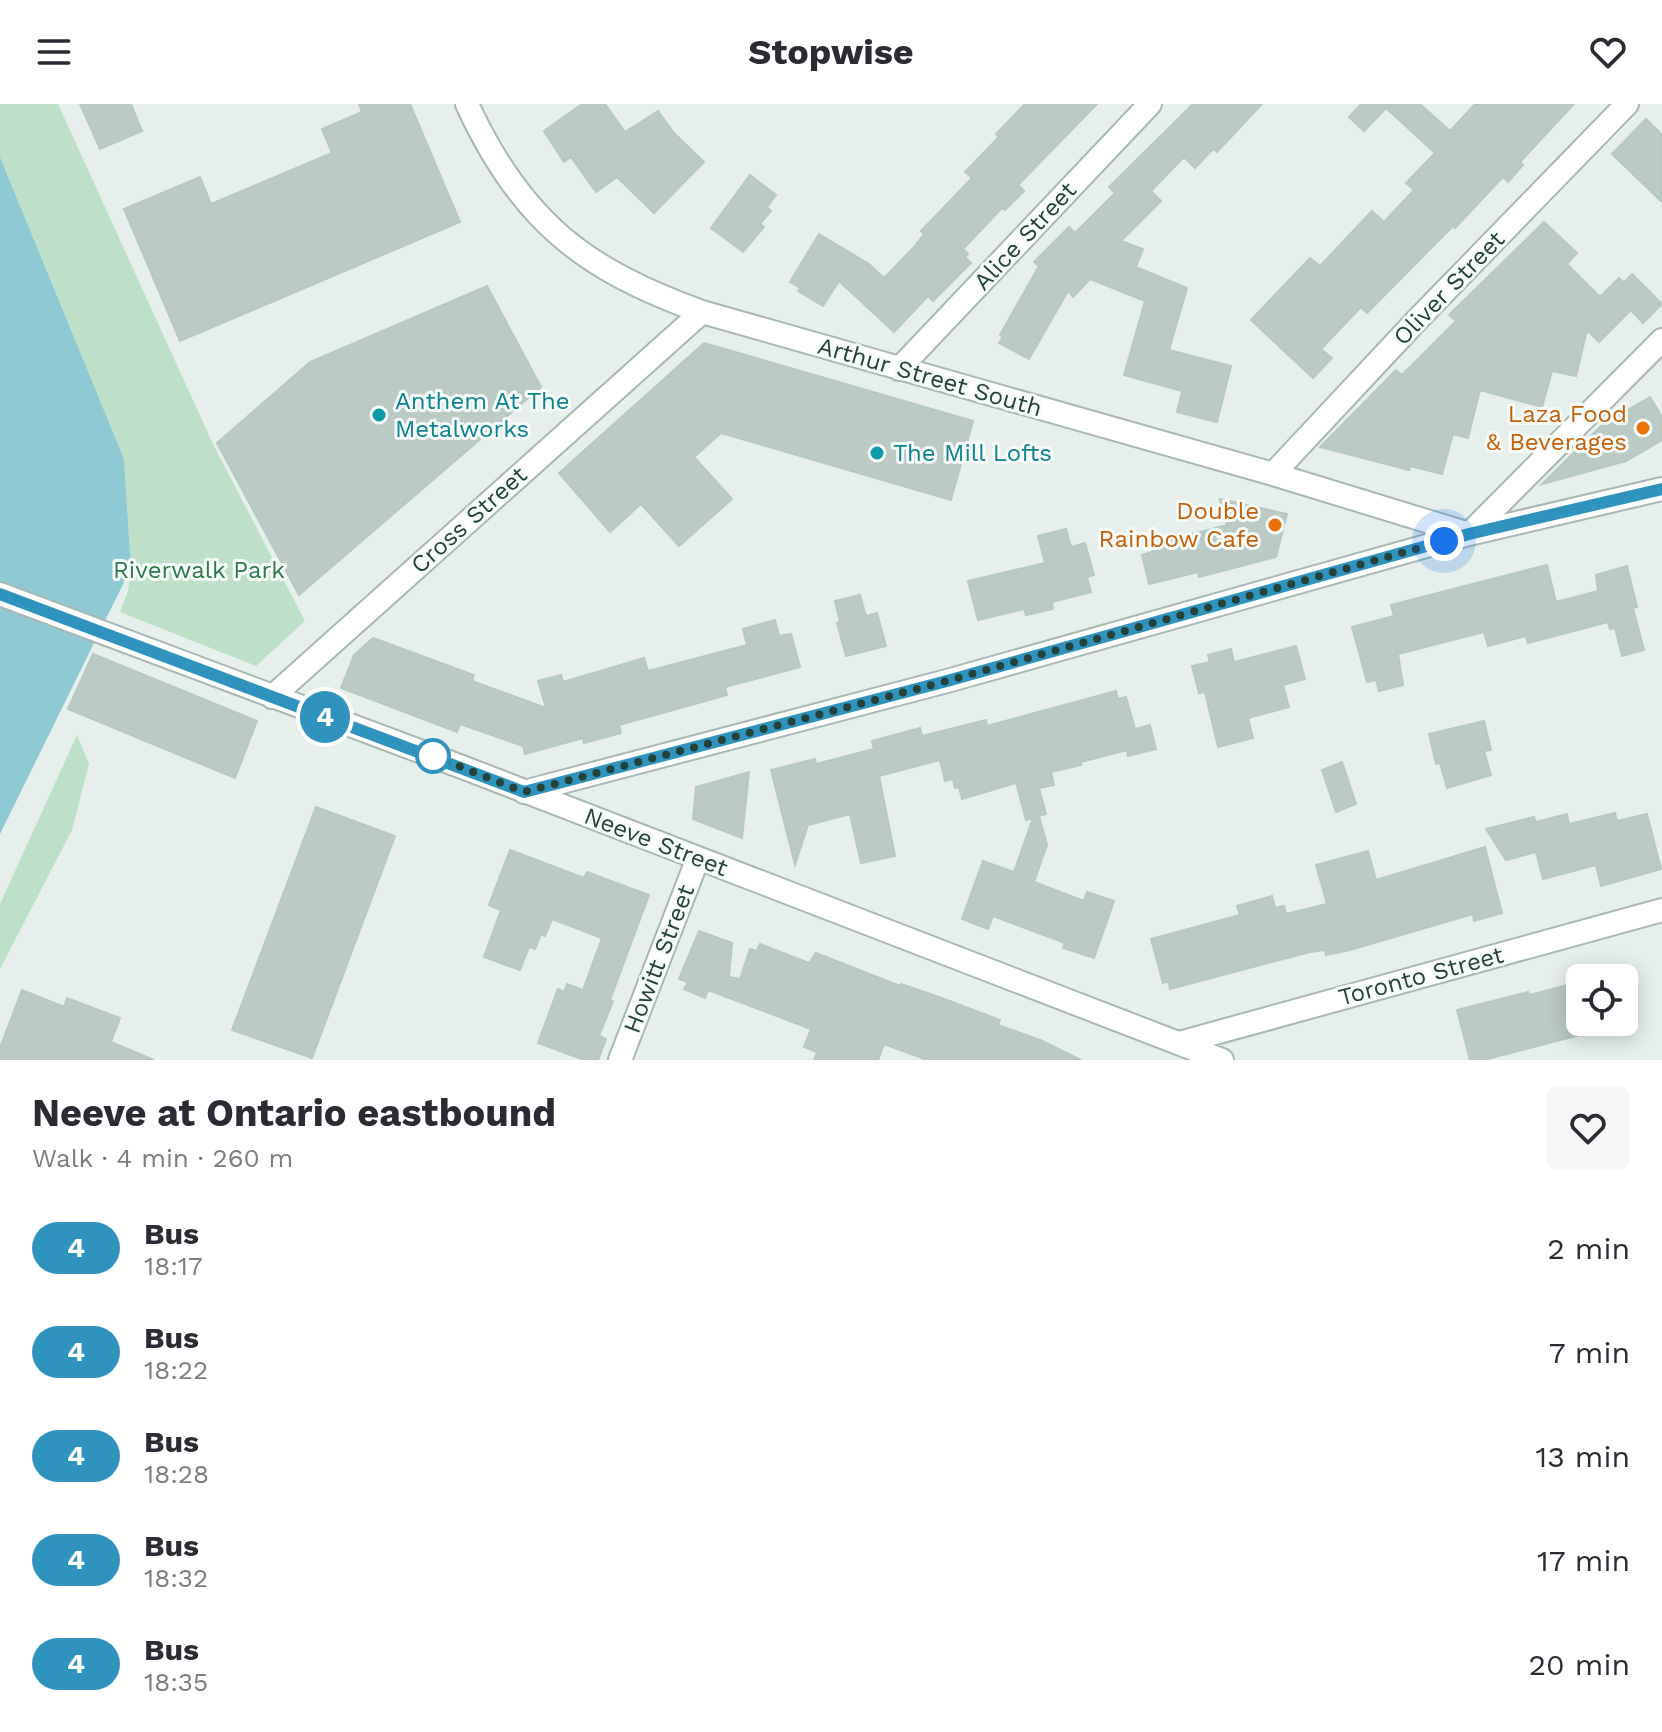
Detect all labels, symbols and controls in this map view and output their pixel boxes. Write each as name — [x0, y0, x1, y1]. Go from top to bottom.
icon: menu — [32, 30, 76, 74]
icon: heart — [1586, 30, 1630, 74]
text: Stopwise — [748, 31, 914, 73]
street label: Alice Street — [968, 176, 1082, 296]
street label: Oliver Street — [1388, 225, 1510, 351]
street label: Arthur Street South — [815, 332, 1045, 422]
place label: Anthem At The Metalworks — [395, 387, 570, 443]
place label: Laza Food & Beverages — [1486, 400, 1627, 456]
marker: Anthem At The Metalworks — [370, 406, 388, 424]
marker: Laza Food & Beverages — [1634, 419, 1652, 437]
place label: The Mill Lofts — [893, 439, 1052, 467]
marker: The Mill Lofts — [868, 444, 886, 462]
street label: Cross Street — [405, 461, 533, 579]
place label: Double Rainbow Cafe — [1099, 497, 1259, 553]
marker: Double Rainbow Cafe — [1266, 516, 1284, 534]
your location — [1424, 521, 1464, 561]
park label: Riverwalk Park — [113, 556, 285, 584]
line badge: 4 — [299, 691, 351, 743]
text: 4 — [316, 700, 334, 733]
unlabelled marker — [416, 739, 450, 773]
street label: Neeve Street — [580, 802, 732, 882]
street label: Howitt Street — [618, 881, 700, 1037]
street label: Toronto Street — [1335, 941, 1507, 1011]
map controls — [1566, 964, 1638, 1036]
button: locate — [1566, 964, 1638, 1036]
button: heart — [1546, 1086, 1630, 1170]
text: Neeve at Ontario eastbound — [32, 1091, 556, 1135]
text: Walk · 4 min · 260 m — [32, 1143, 293, 1173]
text: Bus — [144, 1216, 199, 1251]
text: 4 — [67, 1231, 85, 1264]
text: 2 min — [1547, 1231, 1630, 1266]
text: 18:17 — [144, 1251, 203, 1281]
text: Bus — [144, 1320, 199, 1355]
text: 4 — [67, 1335, 85, 1368]
text: 7 min — [1549, 1335, 1630, 1370]
text: 18:22 — [144, 1355, 208, 1385]
text: Bus — [144, 1424, 199, 1459]
text: 4 — [67, 1439, 85, 1472]
text: 13 min — [1535, 1439, 1630, 1474]
text: 18:28 — [144, 1459, 209, 1489]
text: Bus — [144, 1528, 199, 1563]
text: 4 — [67, 1543, 85, 1576]
text: 17 min — [1537, 1543, 1630, 1578]
text: 18:32 — [144, 1563, 208, 1593]
text: Bus — [144, 1632, 199, 1667]
text: 4 — [67, 1647, 85, 1680]
text: 20 min — [1528, 1647, 1630, 1682]
text: 18:35 — [144, 1667, 208, 1697]

